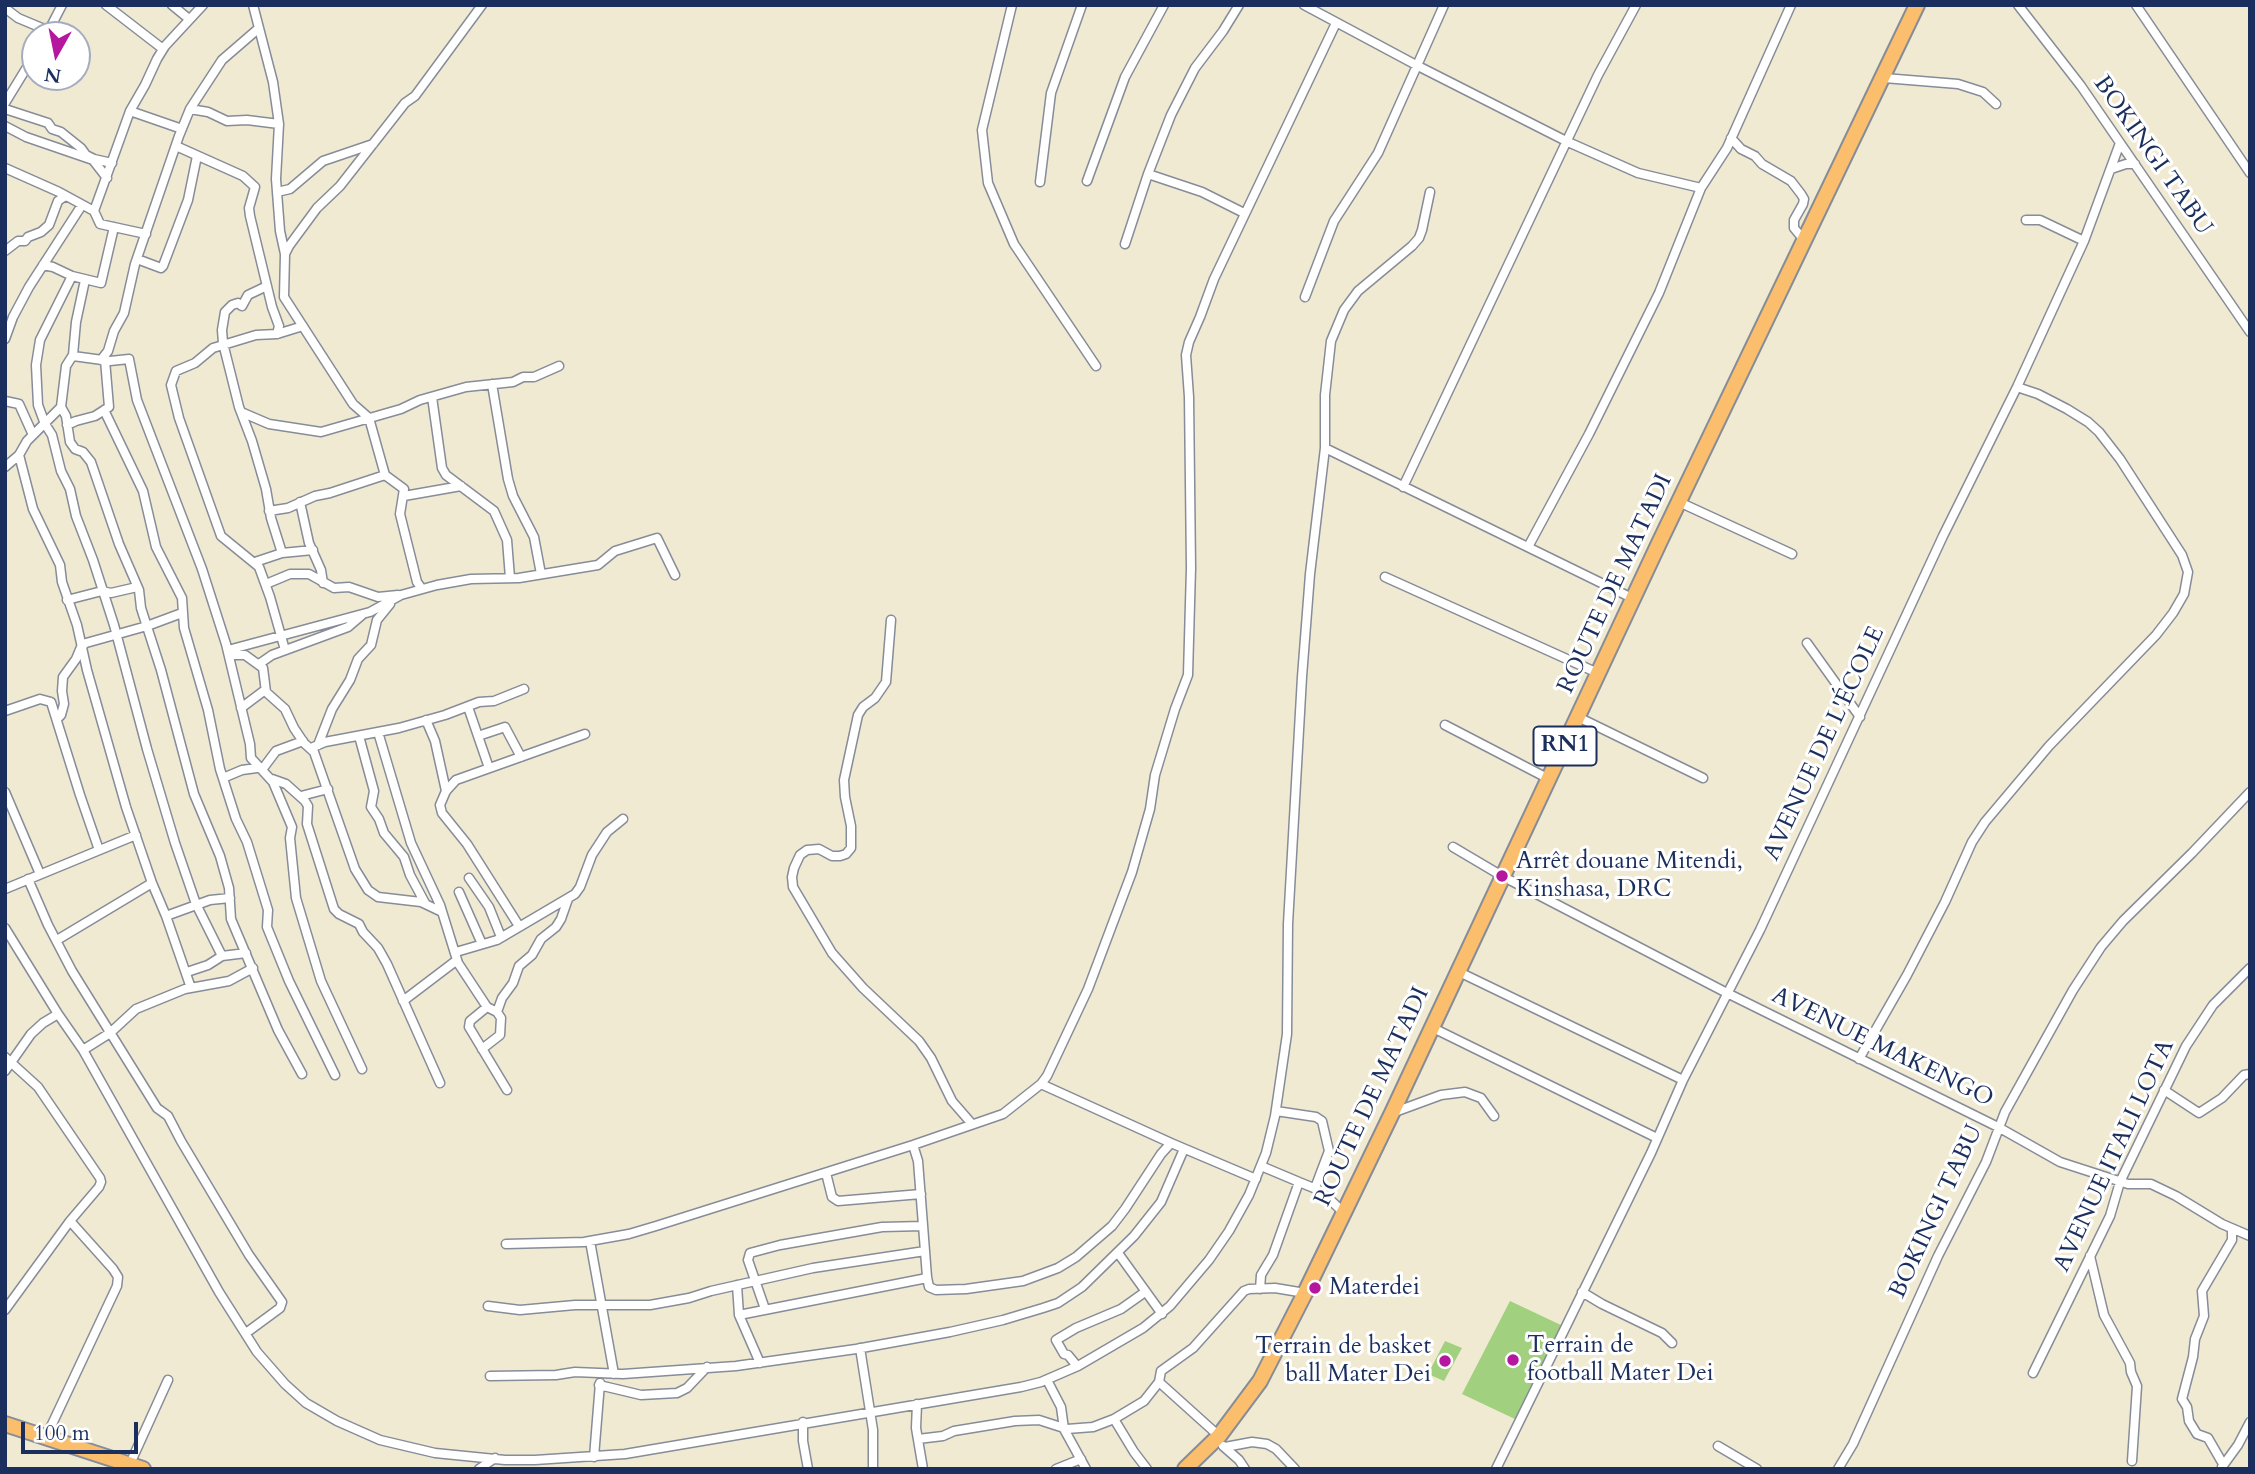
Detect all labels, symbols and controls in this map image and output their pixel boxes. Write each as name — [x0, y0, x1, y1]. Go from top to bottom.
north arrow — [21, 21, 91, 91]
text: N — [43, 61, 63, 89]
street label: BOKINGI TABU — [2086, 71, 2218, 241]
street label: ROUTE DE MATADI — [1553, 470, 1679, 698]
street label: AVENUE DE L'ÉCOLE — [1758, 622, 1892, 866]
road number: RN1 — [1534, 726, 1596, 766]
place label: Arrêt douane Mitendi, Kinshasa, DRC — [1516, 848, 1743, 904]
marker: Arrêt douane Mitendi, Kinshasa, DRC — [1494, 868, 1510, 884]
street label: AVENUE MAKENGO — [1766, 982, 1998, 1114]
street label: ROUTE DE MATADI — [1310, 983, 1436, 1211]
street label: AVENUE ITALI LOTA — [2049, 1035, 2181, 1277]
street label: BOKINGI TABU — [1884, 1121, 1990, 1303]
place label: Materdei — [1329, 1274, 1420, 1302]
marker: Materdei — [1307, 1280, 1323, 1296]
place label: Terrain de football Mater Dei — [1527, 1332, 1714, 1388]
place label: Terrain de basket ball Mater Dei — [1255, 1333, 1431, 1389]
marker: Terrain de football Mater Dei — [1505, 1352, 1521, 1368]
marker: Terrain de basket ball Mater Dei — [1437, 1353, 1453, 1369]
scale bar — [24, 1408, 142, 1452]
text: 100 m — [34, 1419, 90, 1448]

